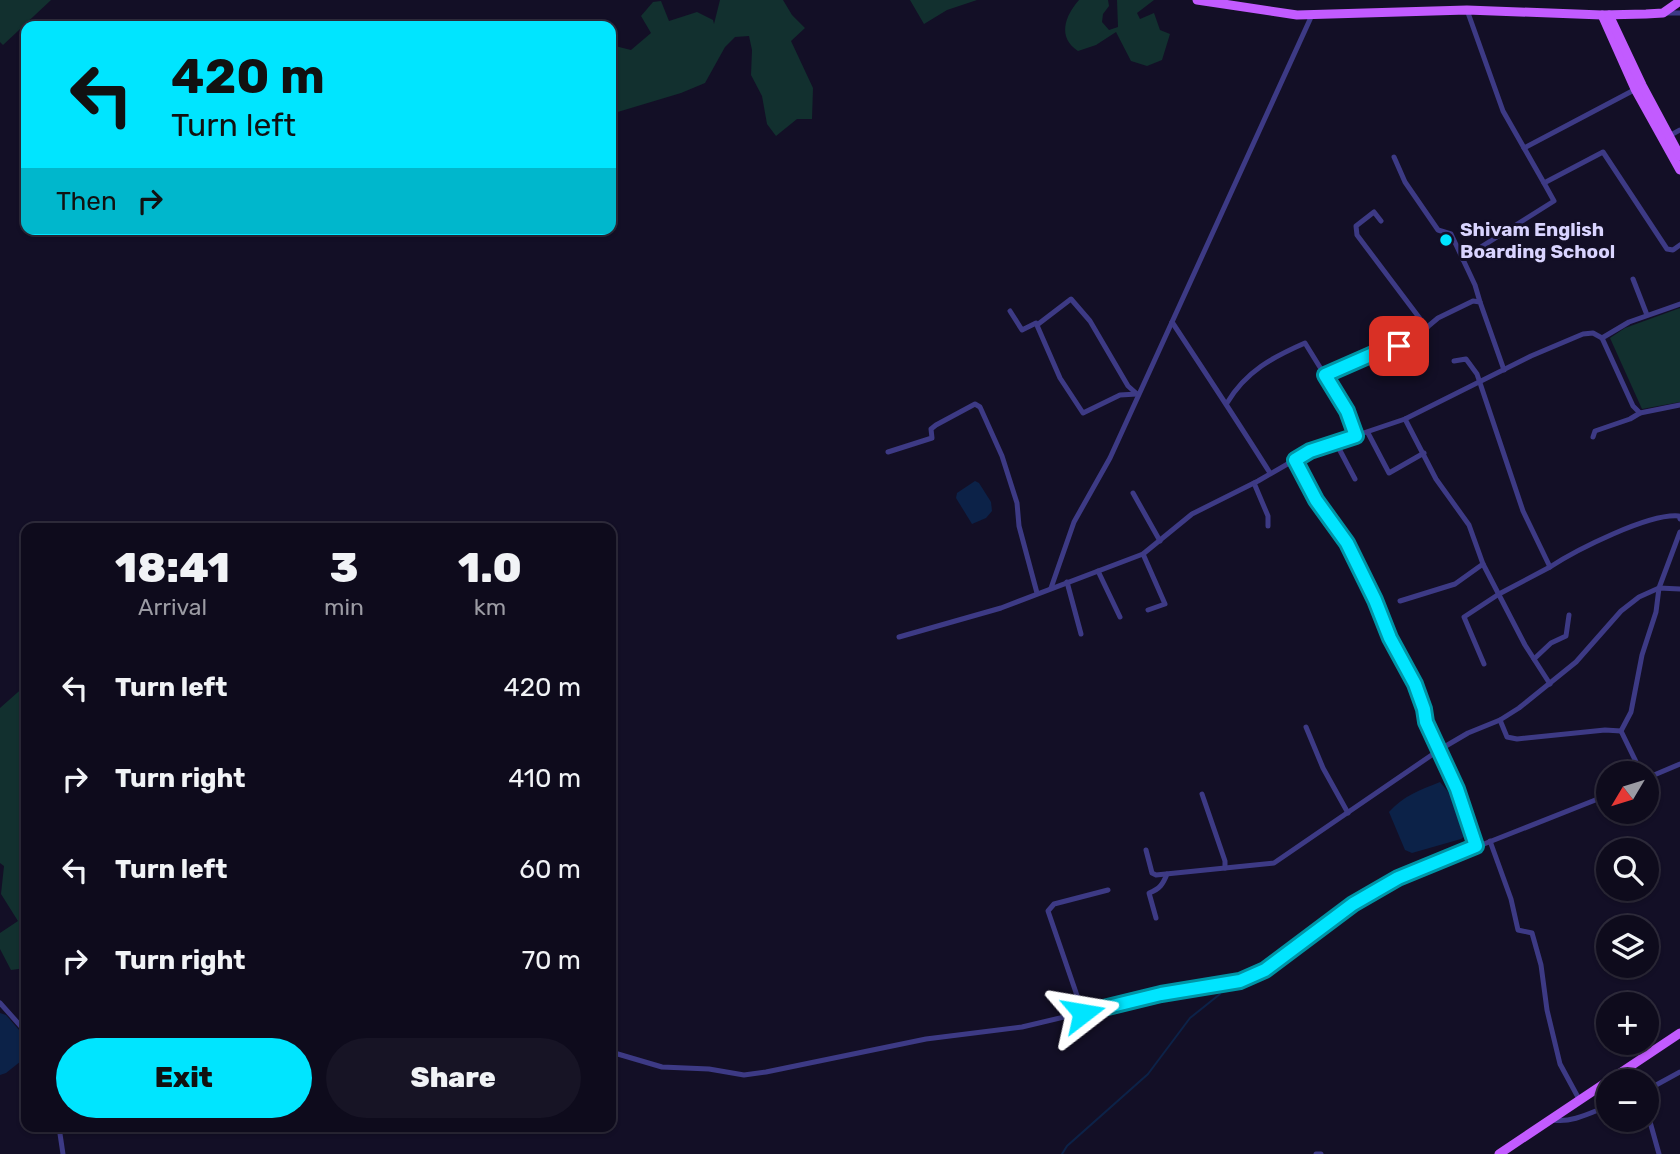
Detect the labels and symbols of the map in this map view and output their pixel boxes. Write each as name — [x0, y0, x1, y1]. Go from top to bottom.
place label: Shivam English Boarding School — [1460, 218, 1615, 263]
marker: Shivam English Boarding School — [1438, 232, 1454, 248]
pin — [1369, 316, 1429, 376]
north arrow — [1596, 761, 1659, 824]
position arrow — [1046, 976, 1120, 1050]

